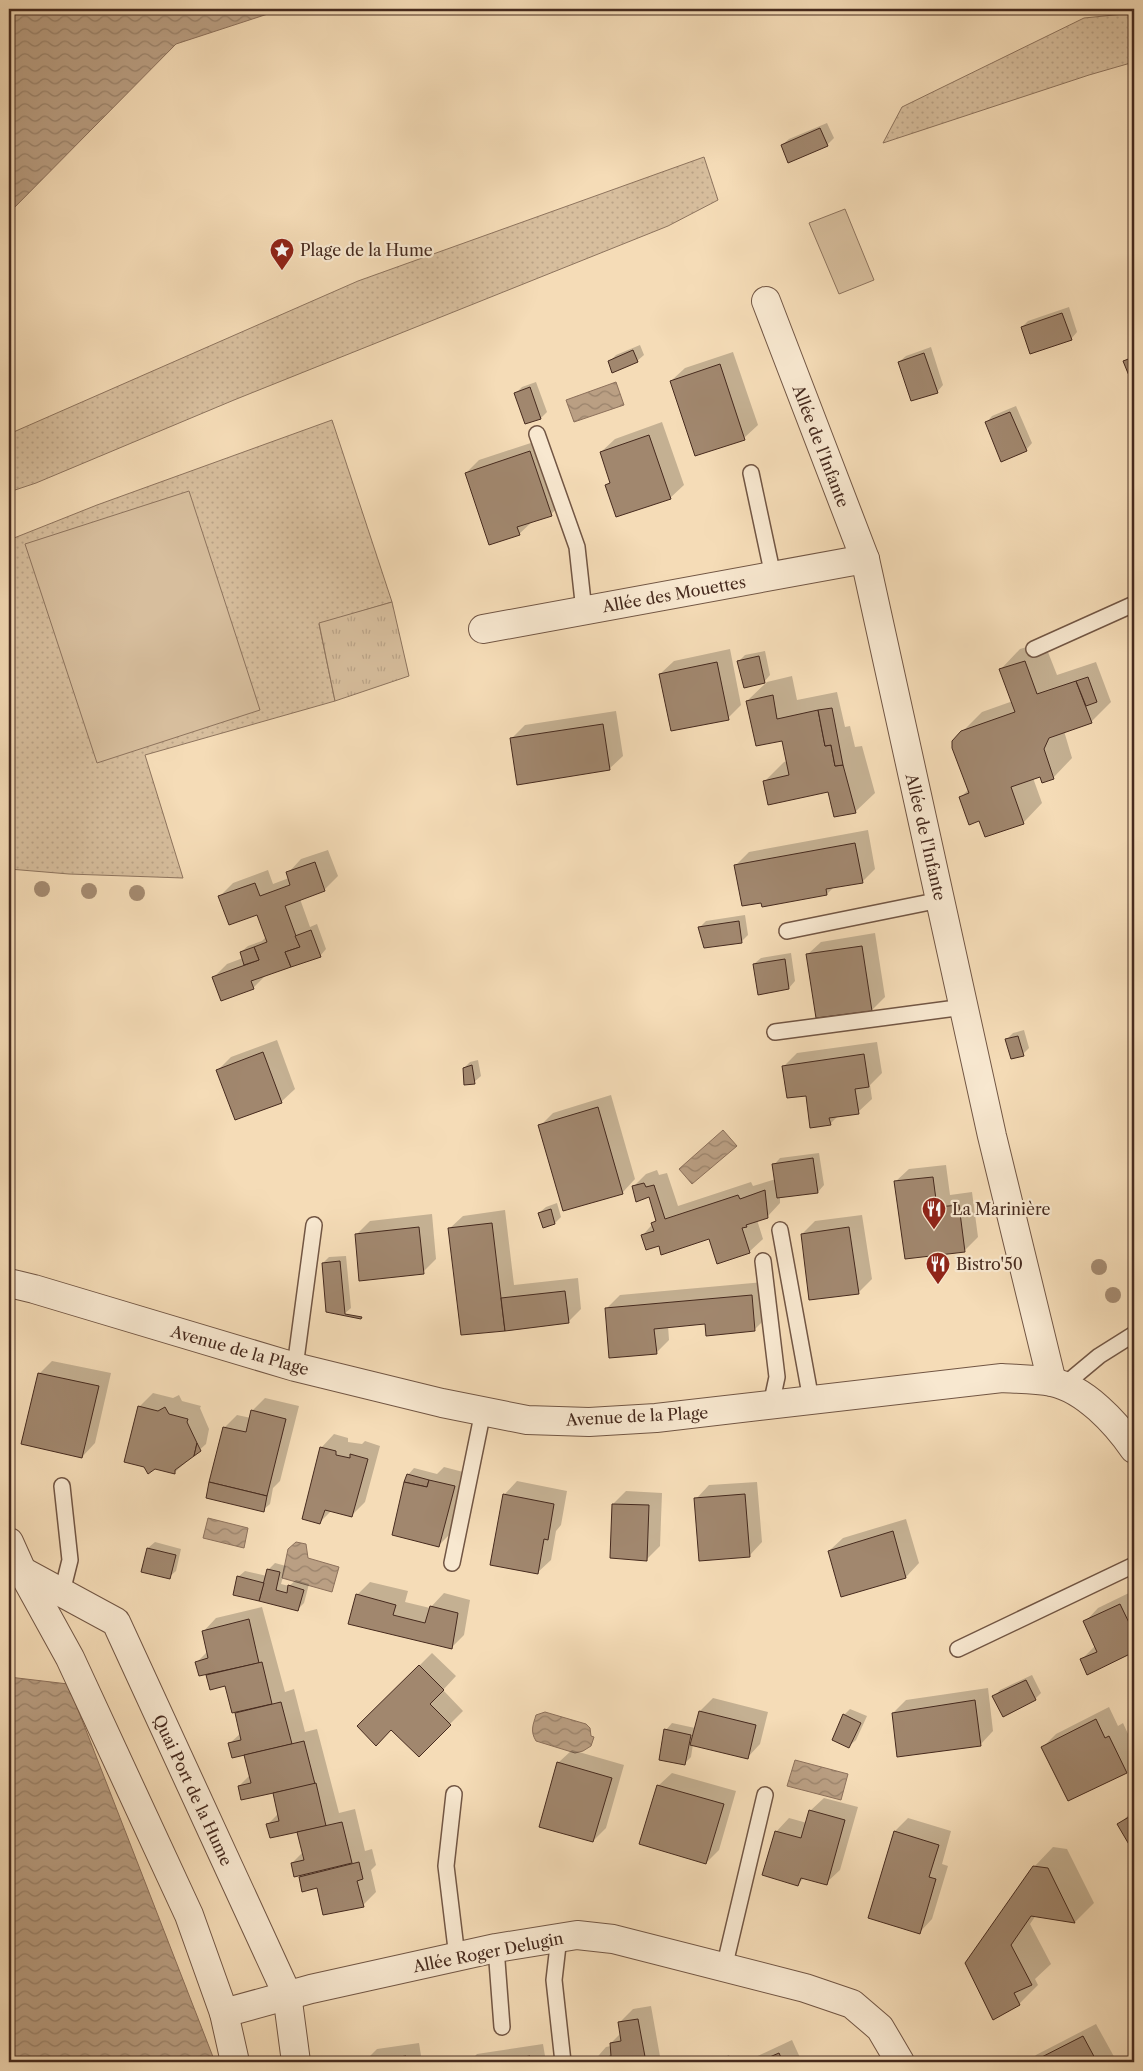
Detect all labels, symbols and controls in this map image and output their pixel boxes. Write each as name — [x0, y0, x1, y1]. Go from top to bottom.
place icon: Plage de la Hume — [269, 237, 295, 271]
place label: Plage de la Hume — [300, 240, 433, 260]
street label: Allée de l'Infante — [788, 381, 854, 510]
street label: Allée des Mouettes — [600, 572, 747, 617]
street label: Allée de l'Infante — [901, 771, 950, 902]
restaurant icon: La Marinière — [921, 1196, 947, 1230]
place label: La Marinière — [952, 1199, 1050, 1219]
restaurant icon: Bistro'50 — [925, 1251, 951, 1285]
place label: Bistro'50 — [956, 1254, 1023, 1274]
street label: Avenue de la Plage — [168, 1320, 311, 1379]
street label: Avenue de la Plage — [564, 1402, 709, 1430]
street label: Quai Port de la Hume — [149, 1711, 237, 1869]
street label: Allée Roger Delugin — [410, 1928, 565, 1977]

